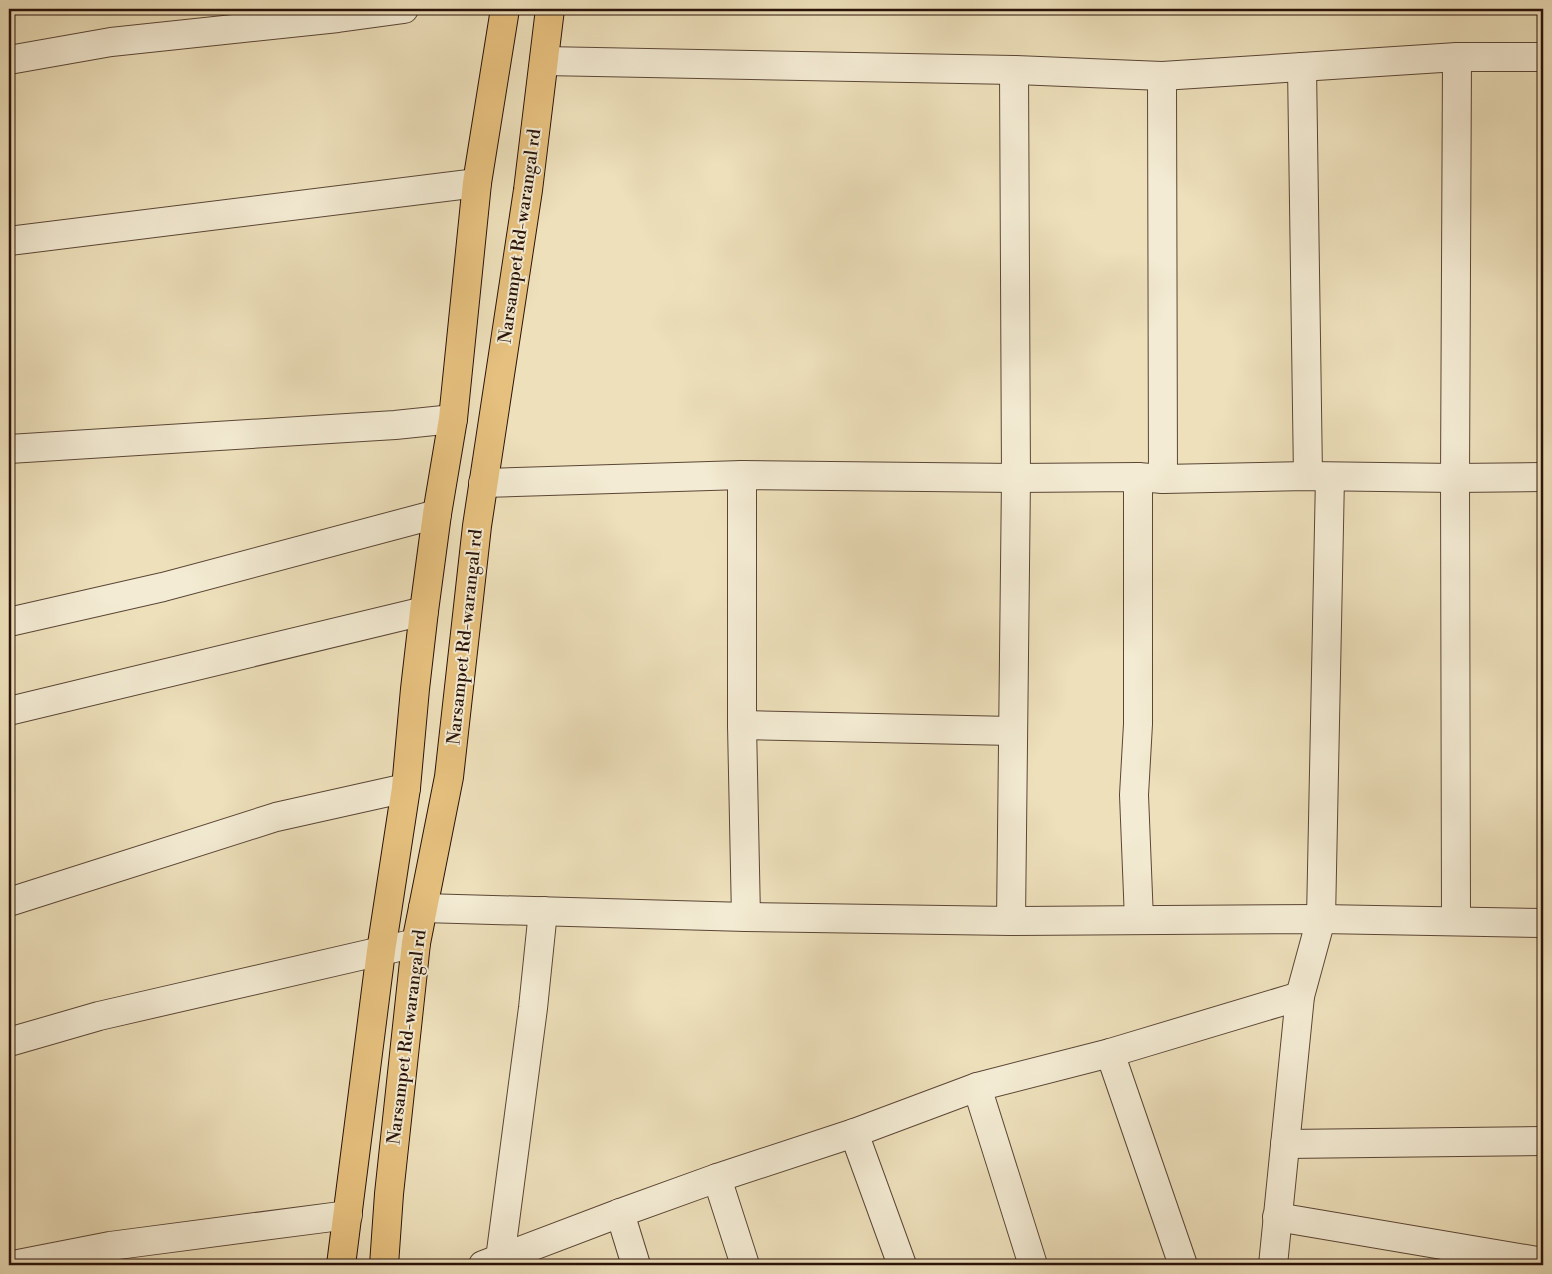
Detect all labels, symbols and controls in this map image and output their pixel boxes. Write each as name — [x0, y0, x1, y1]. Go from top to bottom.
street label: Narsampet Rd-warangal rd — [494, 126, 547, 345]
street label: Narsampet Rd-warangal rd — [442, 527, 488, 746]
street label: Narsampet Rd-warangal rd — [382, 927, 432, 1146]

